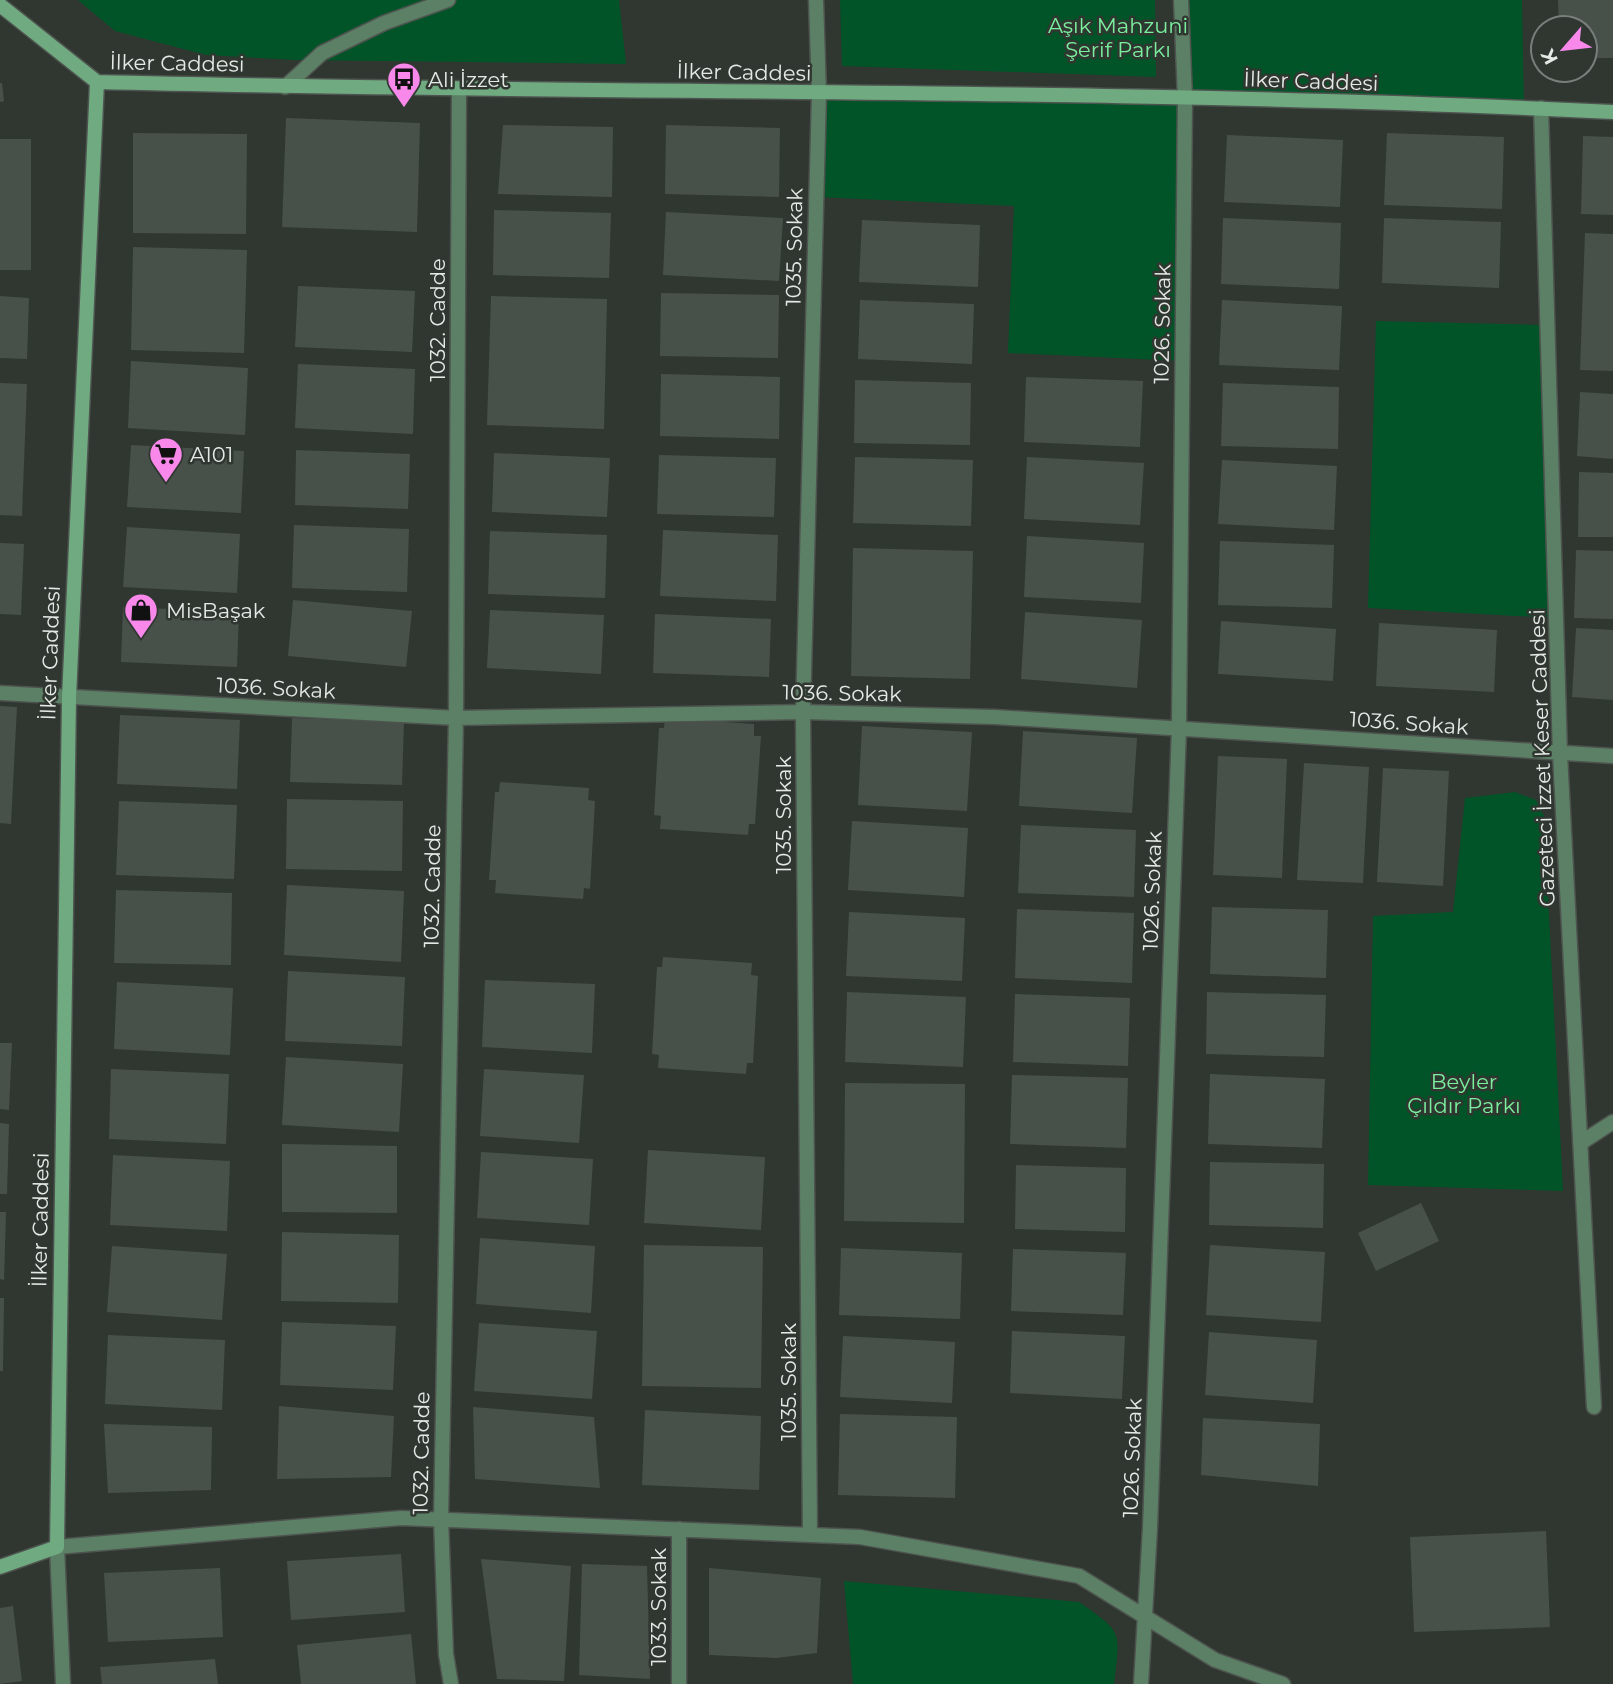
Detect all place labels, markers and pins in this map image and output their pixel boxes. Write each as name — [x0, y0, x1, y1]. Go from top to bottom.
bus stop icon: Ali İzzet — [385, 60, 423, 109]
place label: Ali İzzet — [428, 67, 509, 92]
supermarket icon: A101 — [147, 435, 185, 484]
place label: A101 — [190, 442, 233, 467]
shop icon: MisBaşak — [122, 591, 160, 640]
place label: MisBaşak — [166, 598, 266, 623]

